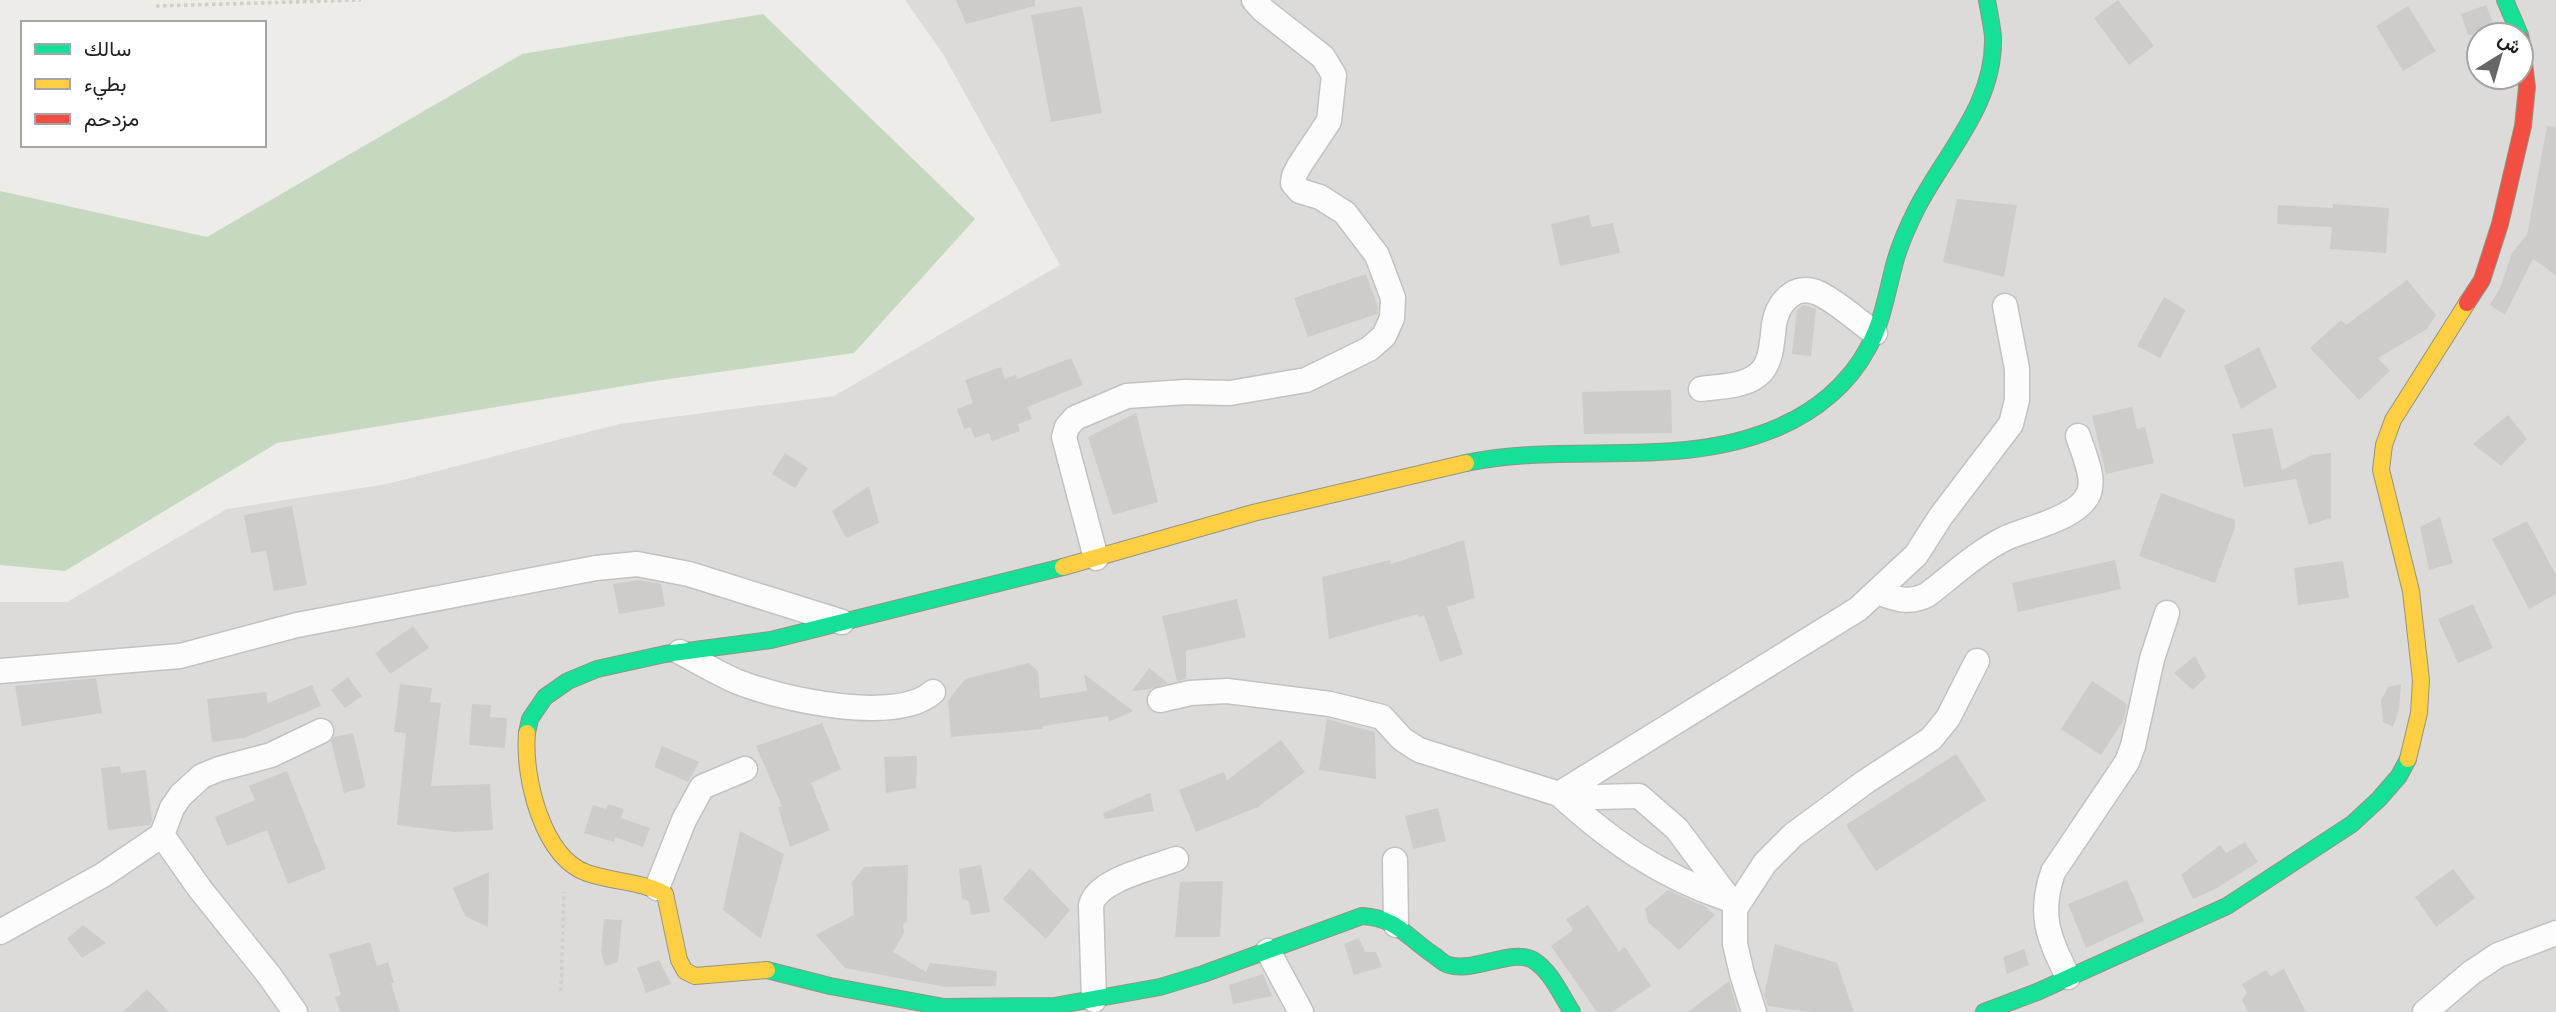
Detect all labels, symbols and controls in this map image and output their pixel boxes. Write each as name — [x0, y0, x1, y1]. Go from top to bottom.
legend — [21, 21, 266, 147]
north arrow — [2465, 21, 2535, 91]
text: ش — [2493, 25, 2527, 60]
text: سالك — [84, 34, 131, 62]
text: بطيء — [84, 69, 127, 101]
text: مزدحم — [84, 104, 139, 133]

